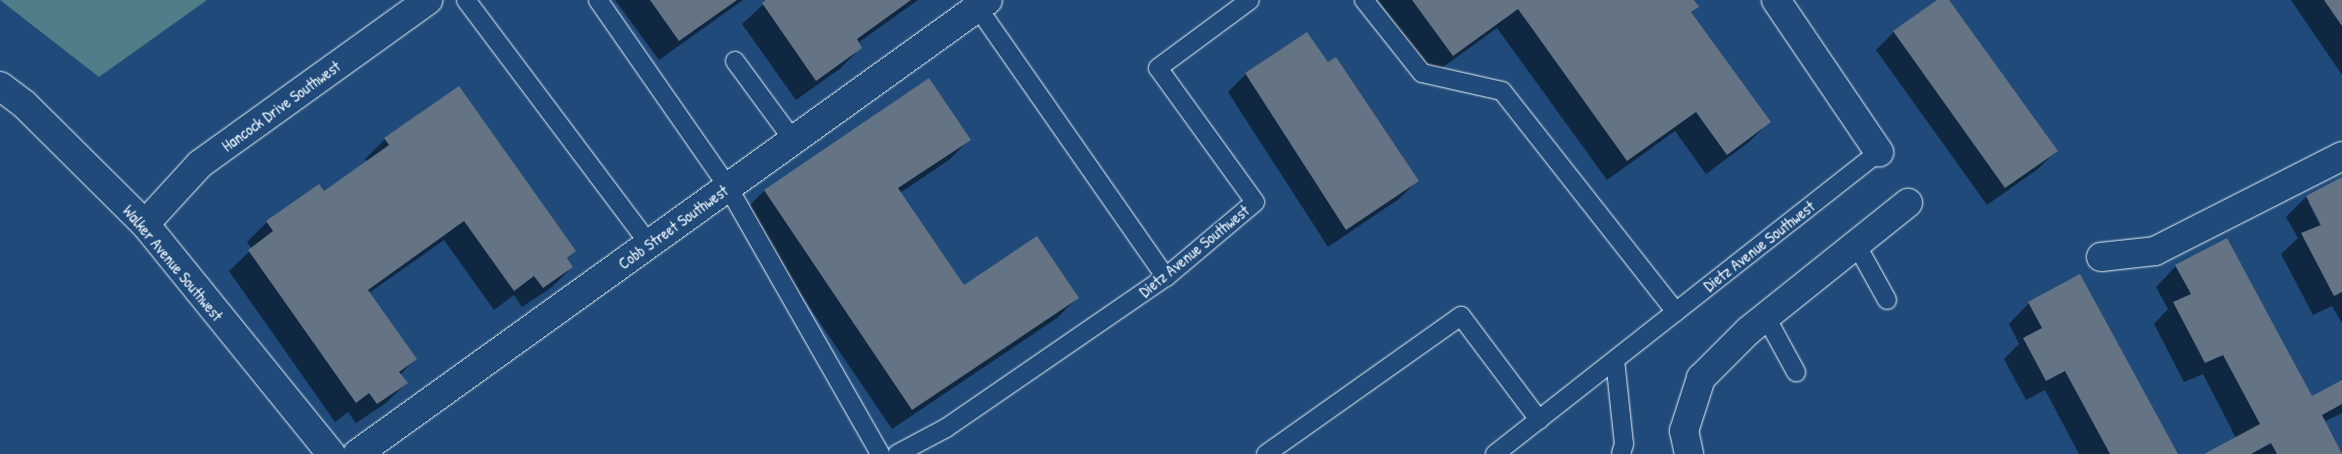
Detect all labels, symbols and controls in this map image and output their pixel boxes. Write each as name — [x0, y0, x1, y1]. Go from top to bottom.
street label: Hancock Drive Southwest — [218, 57, 344, 155]
street label: Cobb Street Southwest — [614, 181, 732, 273]
street label: Dietz Avenue Southwest — [1700, 197, 1818, 295]
street label: Walker Avenue Southwest — [119, 201, 227, 325]
street label: Dietz Avenue Southwest — [1135, 201, 1253, 301]

